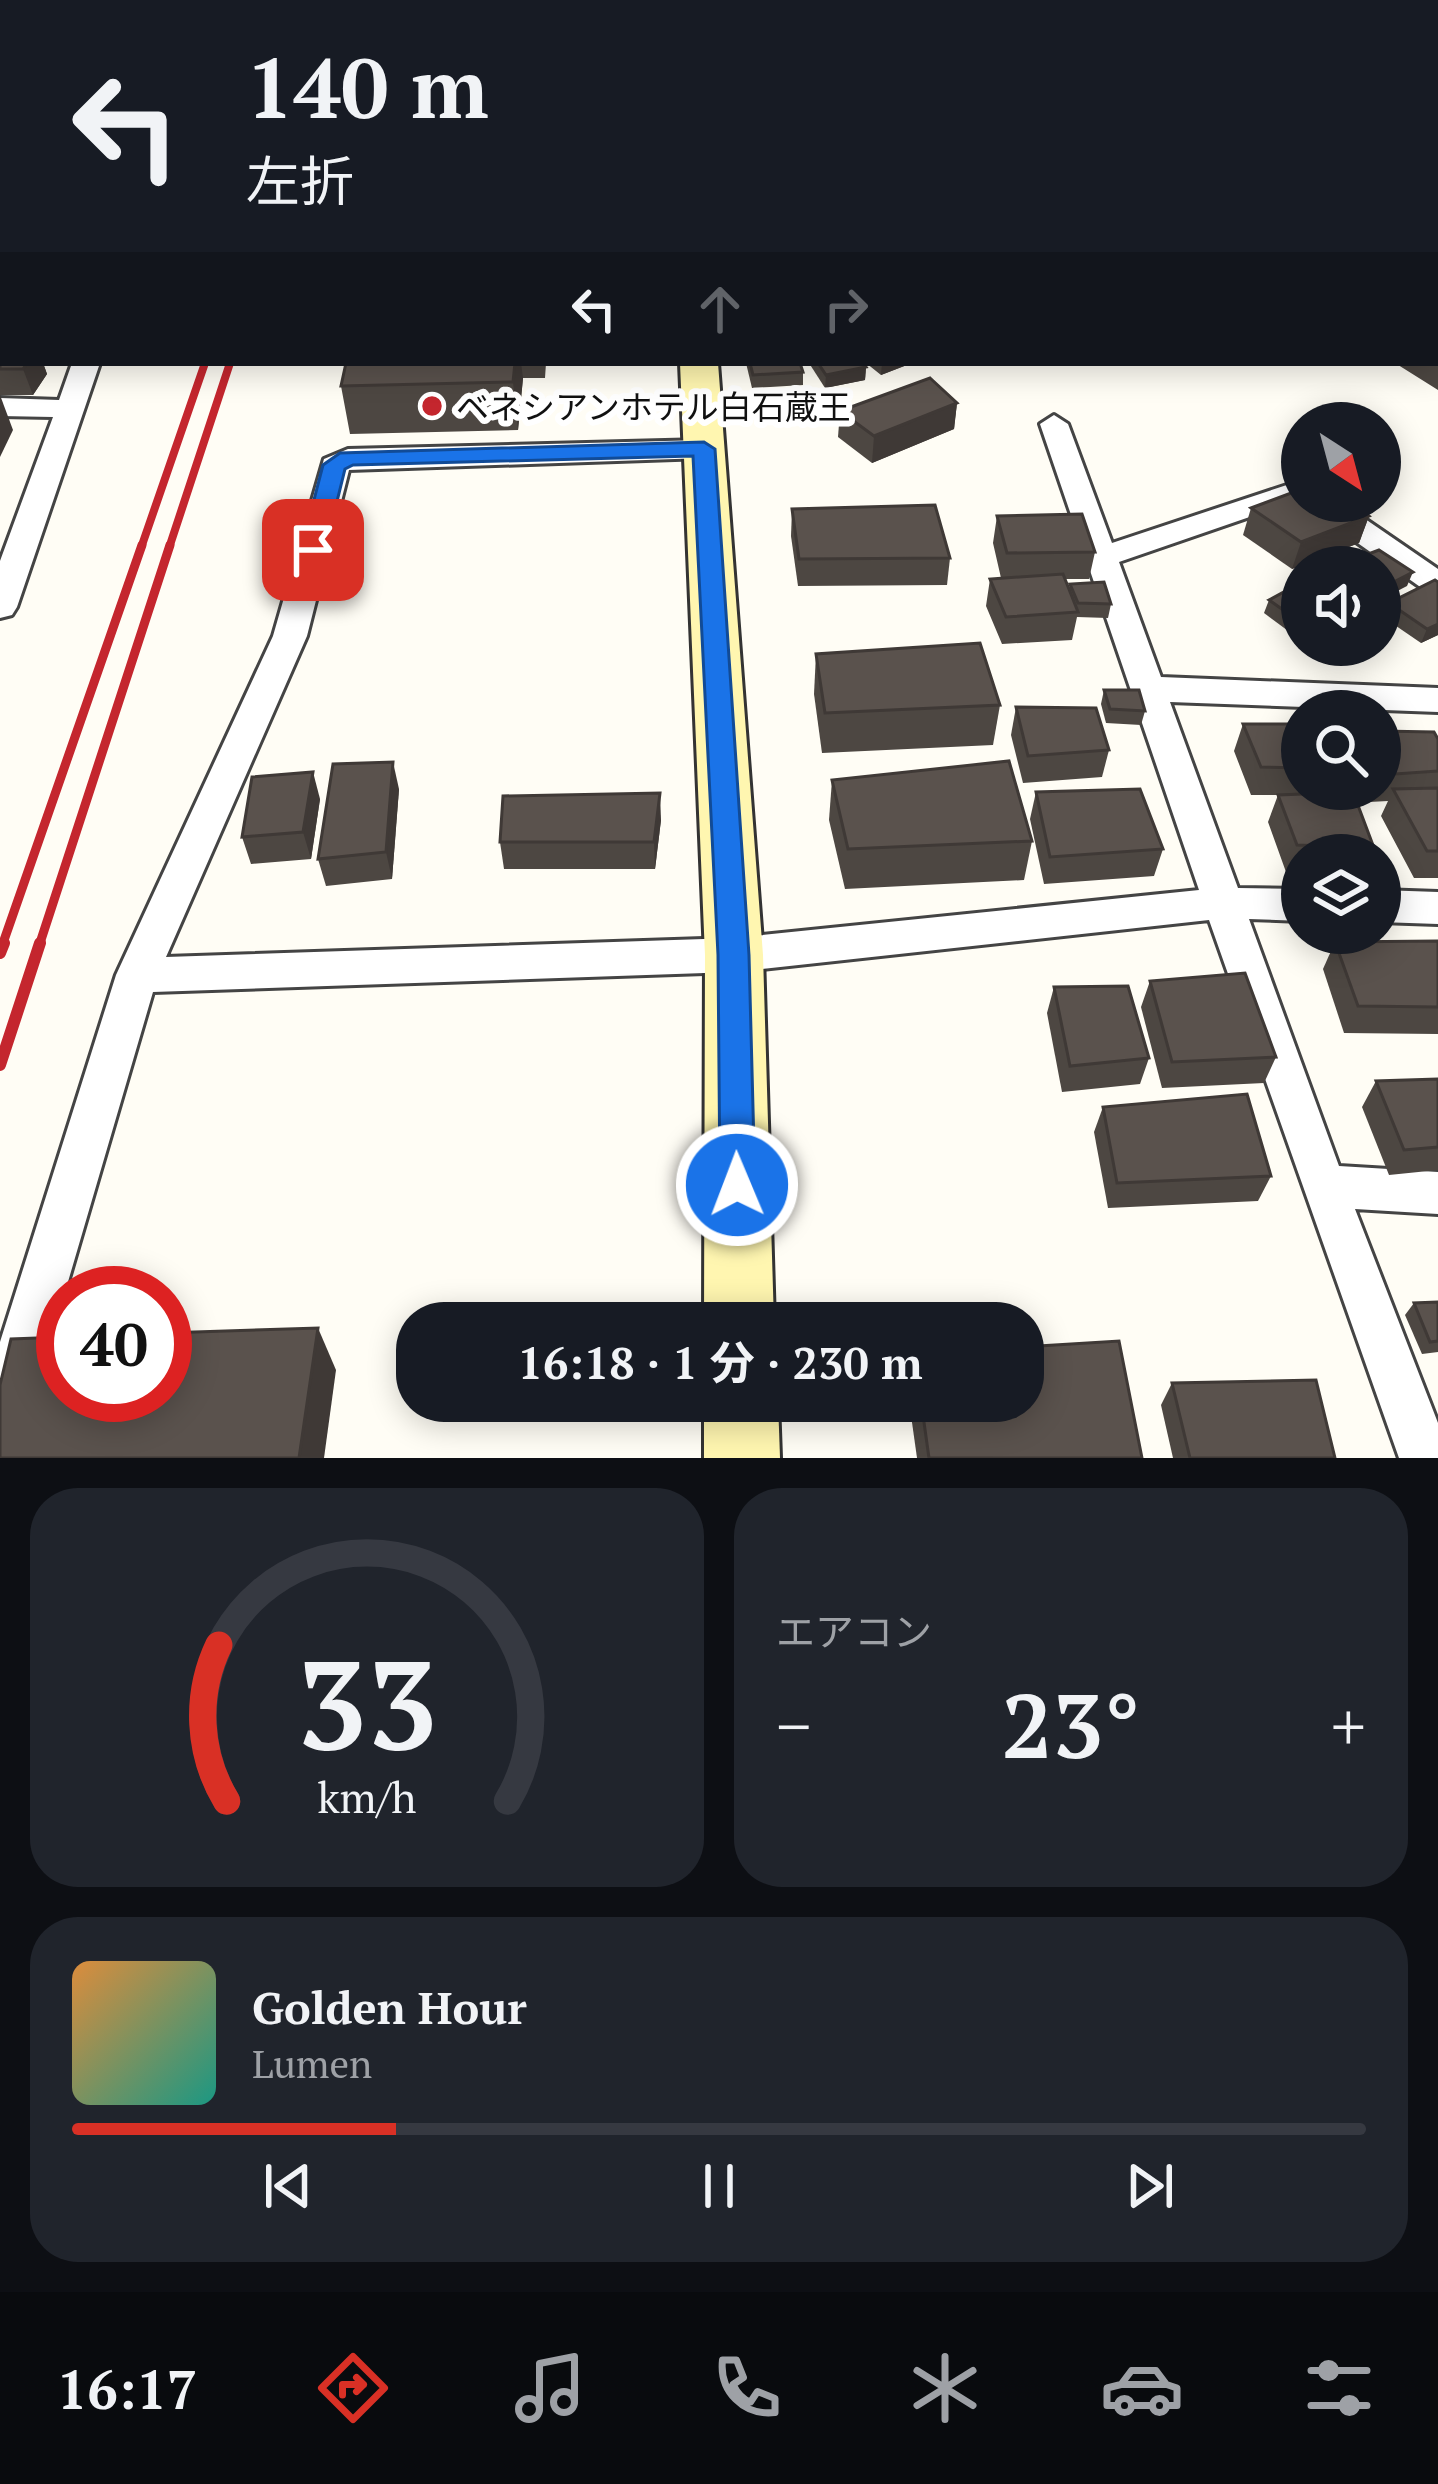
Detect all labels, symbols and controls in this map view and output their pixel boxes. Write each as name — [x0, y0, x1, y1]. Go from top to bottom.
text: 140 m — [246, 31, 489, 142]
icon: left — [48, 48, 204, 204]
text: 左折 — [246, 145, 354, 216]
icon: left — [561, 276, 627, 342]
icon: ahead — [687, 276, 753, 342]
icon: right — [813, 276, 879, 342]
place label: ベネシアンホテル白石蔵王 — [456, 385, 851, 428]
marker: ベネシアンホテル白石蔵王 — [419, 393, 445, 419]
north arrow — [1281, 402, 1401, 522]
map controls — [1281, 402, 1401, 954]
pin — [262, 499, 364, 601]
icon: arrive — [280, 517, 346, 583]
button: sound — [1281, 546, 1401, 666]
button: search — [1281, 690, 1401, 810]
button: layers — [1281, 834, 1401, 954]
position arrow — [674, 1122, 800, 1248]
speed limit sign: 40 — [36, 1266, 192, 1422]
text: 16:18 · 1 分 · 230 m — [518, 1332, 922, 1392]
text: エアコン — [776, 1605, 932, 1657]
text: 33 — [296, 1620, 438, 1786]
text: 23° — [1002, 1664, 1140, 1784]
text: − — [776, 1681, 811, 1769]
text: + — [1331, 1681, 1366, 1769]
text: km/h — [317, 1767, 417, 1824]
text: Golden Hour — [252, 1977, 527, 2037]
text: Lumen — [252, 2037, 372, 2089]
icon: previous — [255, 2153, 321, 2219]
icon: pause — [686, 2153, 752, 2219]
icon: next — [1117, 2153, 1183, 2219]
icon: directions — [311, 2346, 395, 2430]
icon: music — [508, 2346, 592, 2430]
icon: phone — [705, 2346, 789, 2430]
icon: climate — [903, 2346, 987, 2430]
icon: car — [1100, 2346, 1184, 2430]
icon: filters — [1297, 2346, 1381, 2430]
text: 16:17 — [57, 2353, 197, 2424]

